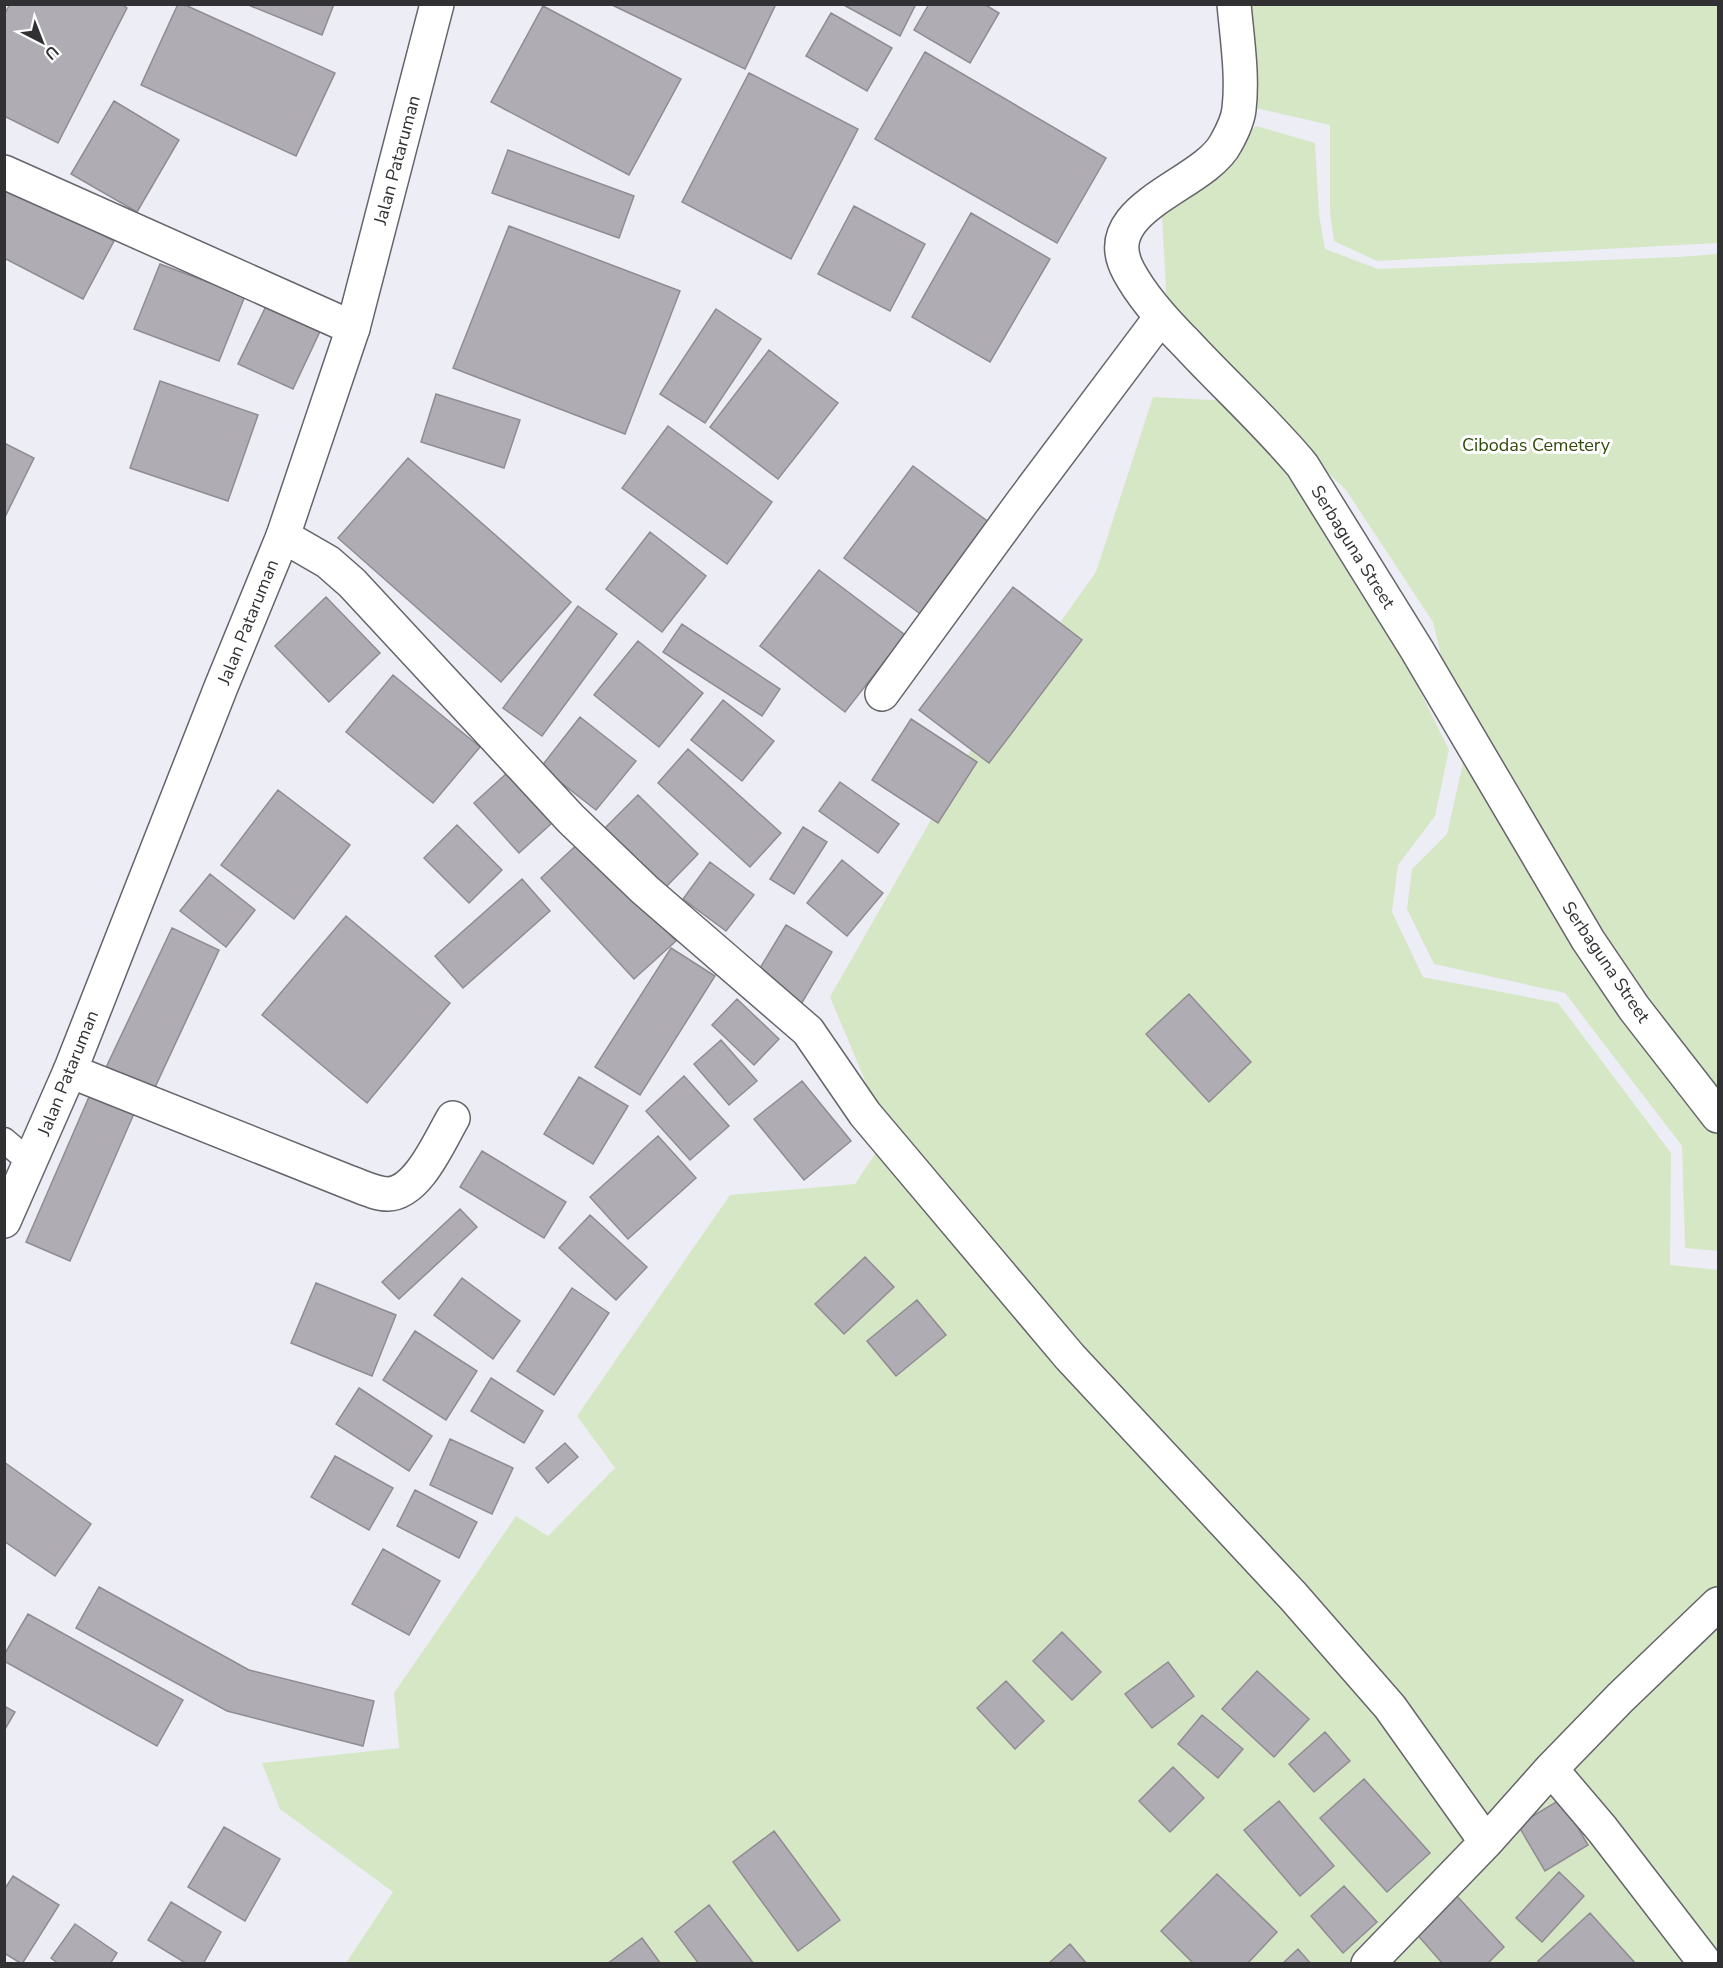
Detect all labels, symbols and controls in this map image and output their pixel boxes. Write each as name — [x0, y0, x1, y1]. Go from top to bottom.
north arrow — [12, 12, 72, 72]
text: U — [40, 40, 63, 65]
street label: Jalan Pataruman — [368, 93, 426, 228]
park label: Cibodas Cemetery — [1462, 433, 1611, 457]
street label: Serbaguna Street — [1305, 481, 1401, 614]
street label: Jalan Pataruman — [212, 556, 284, 689]
street label: Serbaguna Street — [1557, 897, 1656, 1028]
street label: Jalan Pataruman — [32, 1007, 104, 1140]

